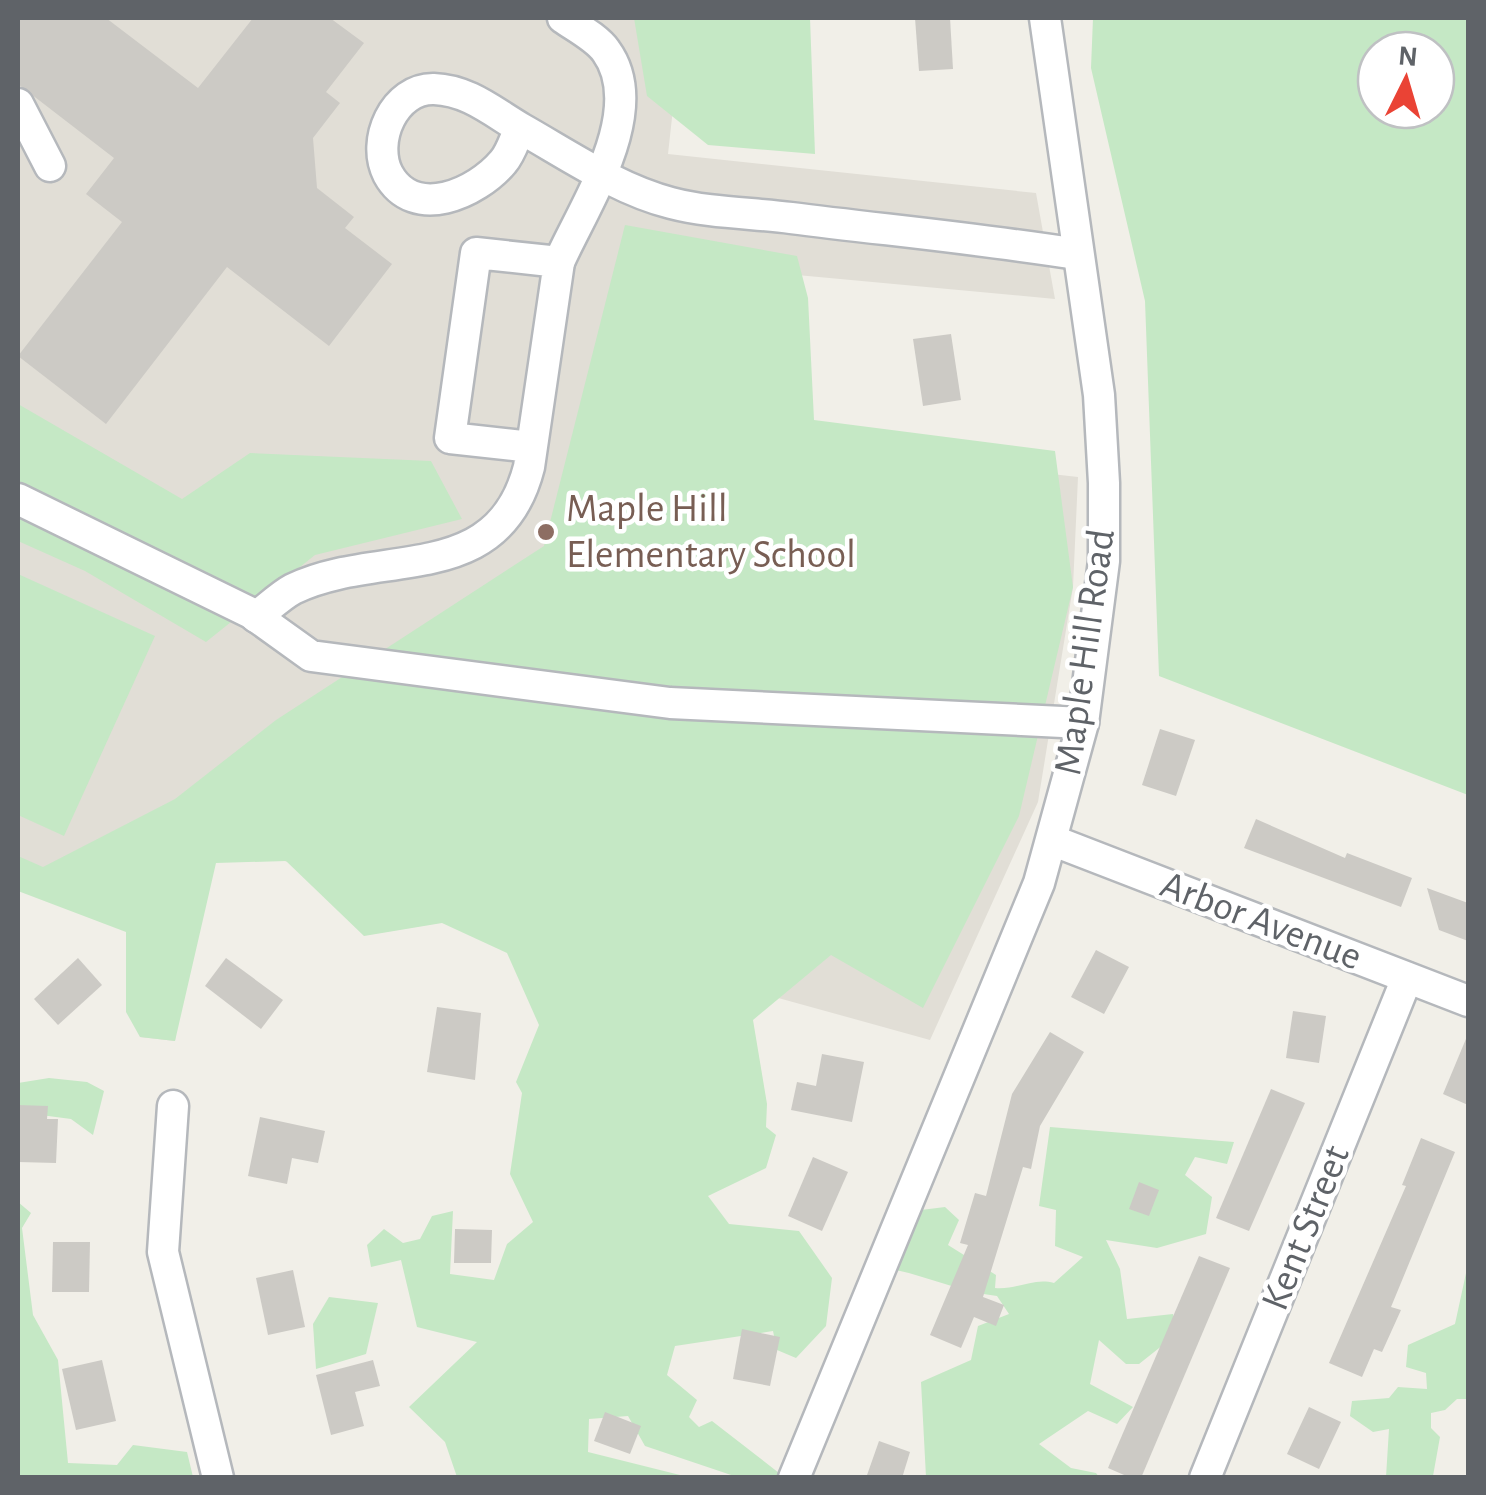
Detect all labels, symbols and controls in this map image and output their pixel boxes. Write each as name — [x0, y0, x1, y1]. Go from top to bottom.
north arrow — [1356, 30, 1456, 130]
text: N — [1397, 42, 1419, 72]
place label: Maple Hill Elementary School — [566, 489, 856, 575]
marker: Maple Hill Elementary School — [535, 521, 557, 543]
street label: Maple Hill Road — [1048, 526, 1122, 778]
street label: Arbor Avenue — [1155, 864, 1367, 978]
street label: Kent Street — [1255, 1140, 1357, 1316]

